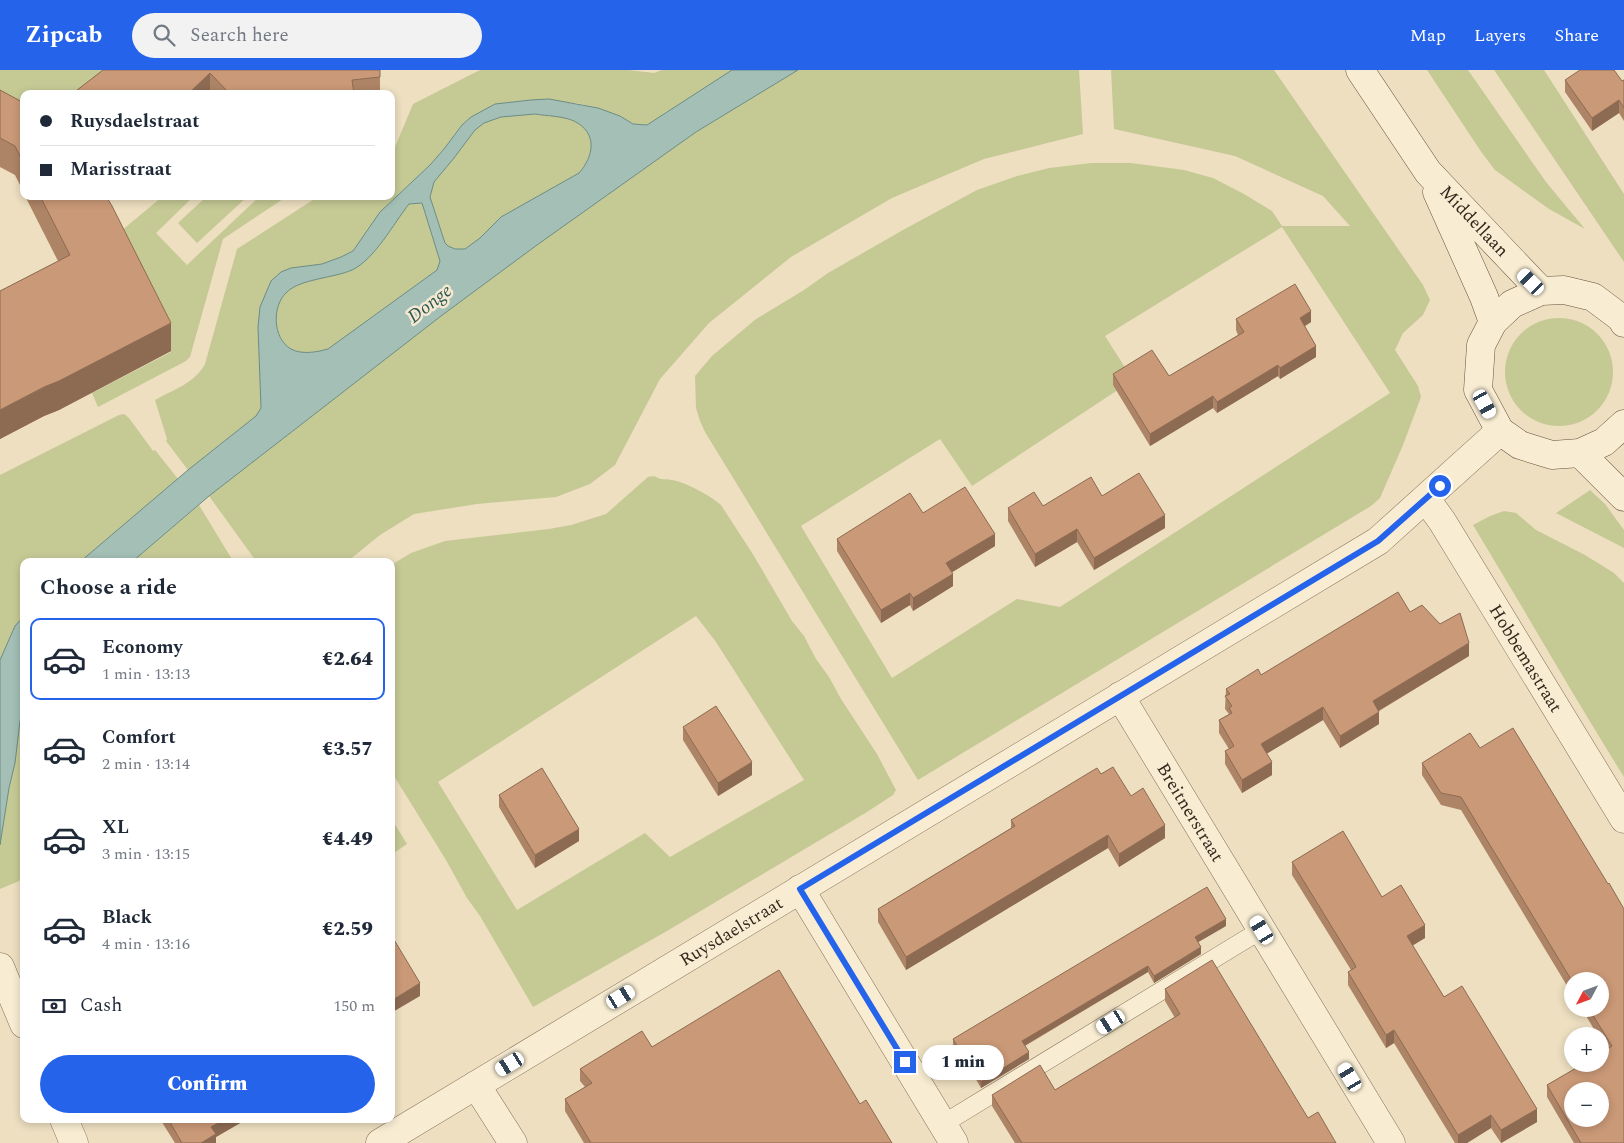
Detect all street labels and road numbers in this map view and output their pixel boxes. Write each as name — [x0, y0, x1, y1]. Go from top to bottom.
street label: Middellaan — [1433, 179, 1515, 263]
street label: Hobbemastraat — [1482, 599, 1569, 718]
street label: Breitnerstraat — [1150, 757, 1231, 867]
street label: Ruysdaelstraat — [674, 889, 788, 973]

